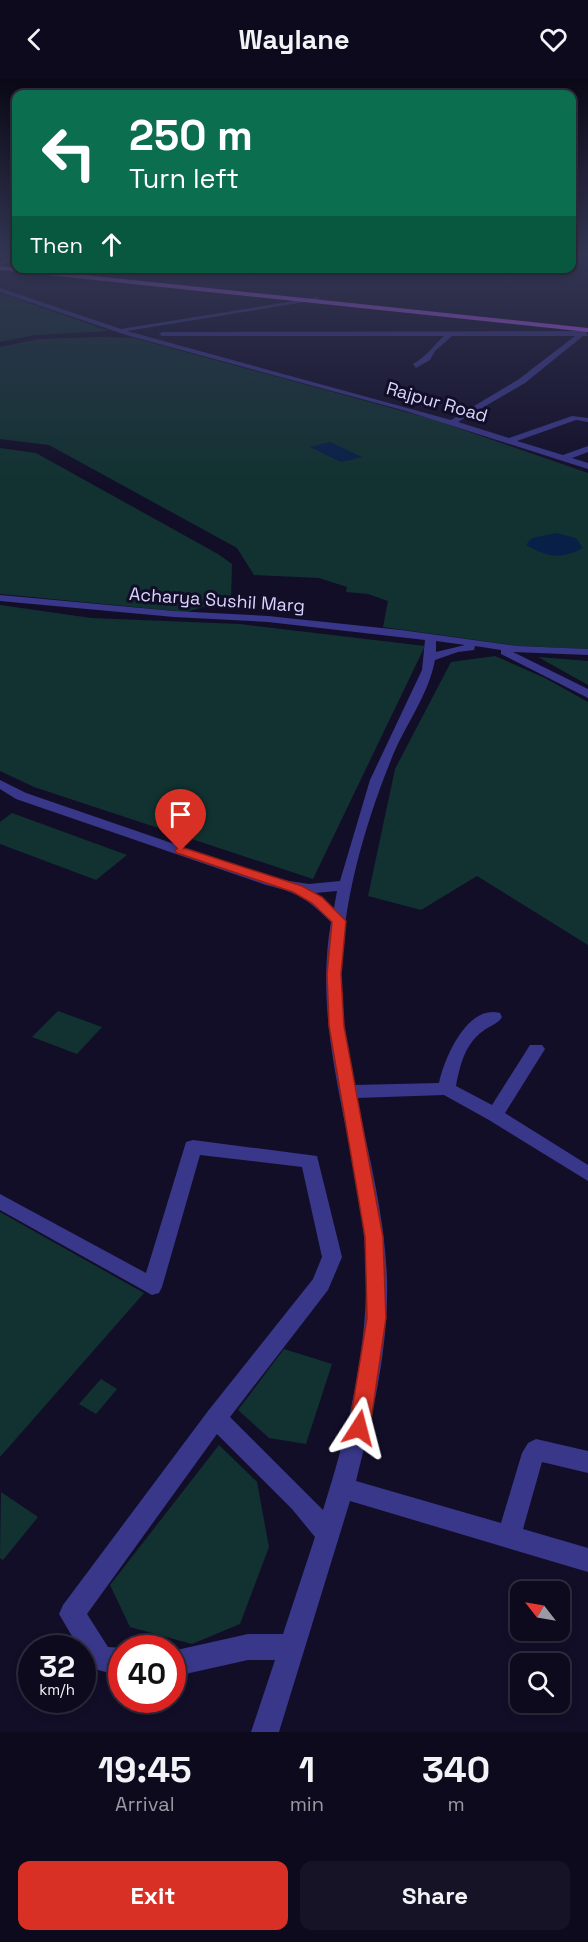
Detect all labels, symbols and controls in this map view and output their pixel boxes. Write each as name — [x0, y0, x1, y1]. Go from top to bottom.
text: Waylane — [239, 22, 349, 57]
icon: back — [18, 23, 51, 56]
icon: heart — [537, 23, 570, 56]
text: 250 m — [129, 109, 253, 162]
icon: left — [30, 114, 108, 192]
text: Turn left — [129, 161, 239, 196]
icon: ahead — [95, 228, 128, 261]
text: Then — [30, 231, 83, 259]
street label: Rajpur Road — [384, 376, 490, 427]
street label: Acharya Sushil Marg — [128, 582, 306, 617]
pin — [155, 789, 206, 851]
icon: arrive — [164, 798, 197, 831]
position arrow — [327, 1396, 391, 1460]
north arrow — [510, 1581, 570, 1641]
map controls — [510, 1581, 570, 1713]
speed limit sign: 40 — [108, 1635, 186, 1713]
text: 32 — [39, 1647, 75, 1686]
button: search — [510, 1653, 570, 1713]
text: km/h — [39, 1680, 75, 1699]
text: 19:45 — [98, 1747, 192, 1793]
text: 1 — [299, 1747, 315, 1793]
text: 340 — [422, 1747, 490, 1793]
text: Arrival — [115, 1791, 175, 1817]
text: min — [290, 1791, 324, 1817]
text: m — [447, 1791, 465, 1817]
button: Exit — [18, 1861, 288, 1930]
button: Share — [300, 1861, 570, 1930]

